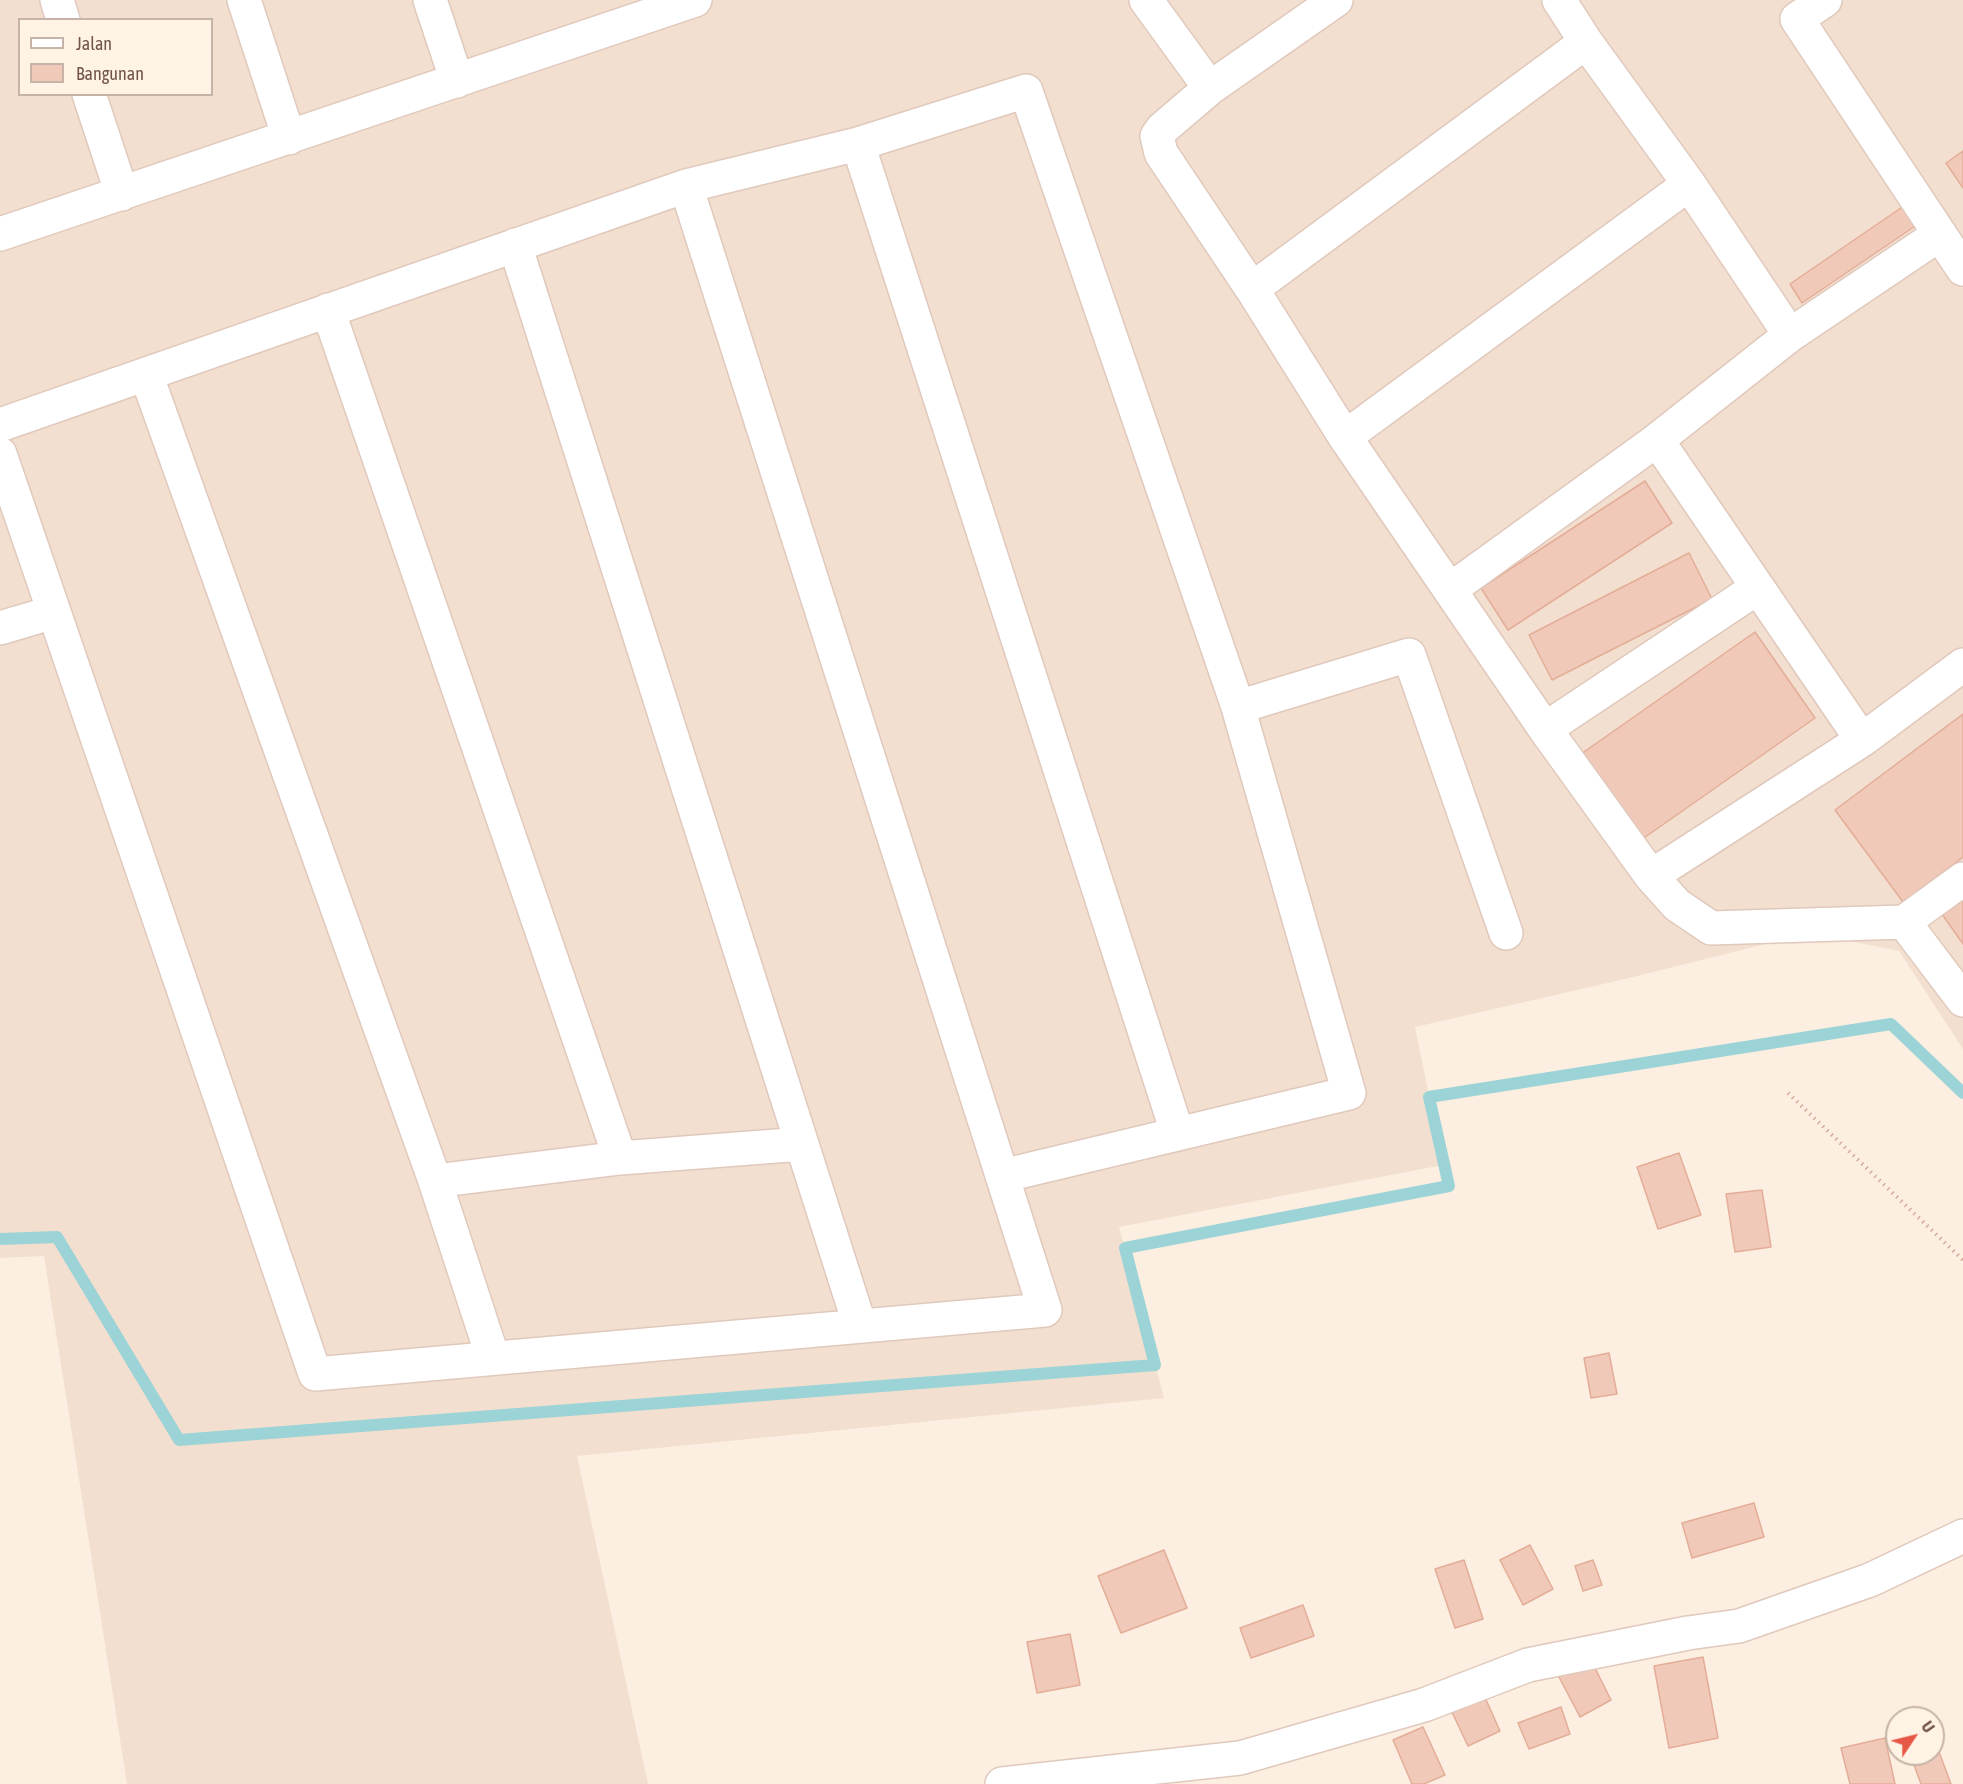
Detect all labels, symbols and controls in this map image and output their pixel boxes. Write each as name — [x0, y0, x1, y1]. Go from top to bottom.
legend — [18, 18, 213, 96]
text: Jalan — [76, 33, 112, 54]
text: Bangunan — [76, 63, 144, 84]
north arrow — [1885, 1706, 1945, 1766]
text: U — [1918, 1718, 1938, 1736]

